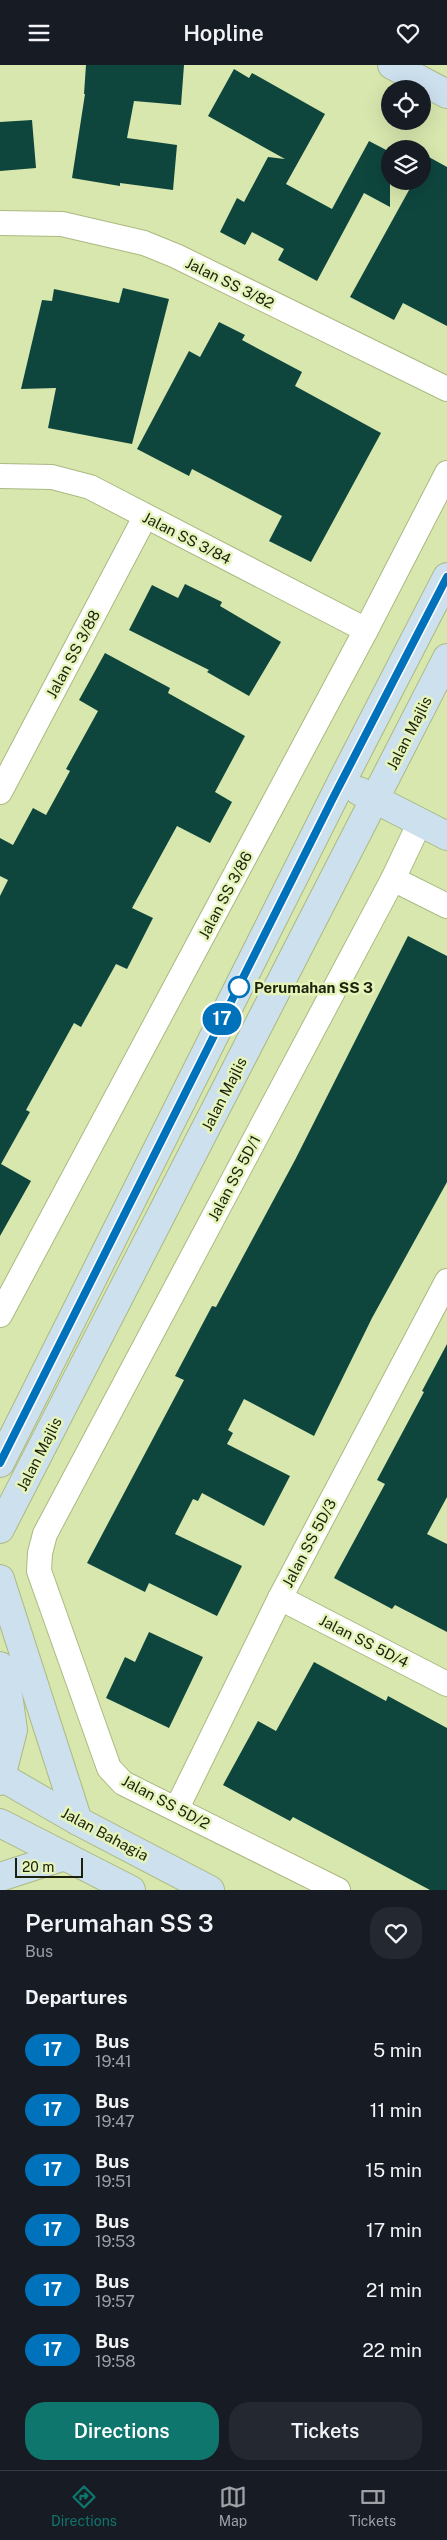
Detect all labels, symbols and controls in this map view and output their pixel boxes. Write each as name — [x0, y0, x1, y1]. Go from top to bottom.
icon: menu — [25, 19, 53, 47]
icon: heart — [394, 19, 422, 47]
text: Hopline — [183, 20, 264, 46]
map controls — [381, 80, 431, 190]
button: locate — [381, 80, 431, 130]
button: layers — [381, 140, 431, 190]
street label: Jalan SS 3/82 — [183, 254, 277, 312]
street label: Jalan SS 3/84 — [140, 508, 234, 568]
street label: Jalan SS 3/88 — [43, 607, 103, 701]
street label: Jalan Majlis — [383, 693, 435, 773]
street label: Jalan SS 3/86 — [195, 848, 255, 942]
marker: Perumahan SS 3 — [228, 976, 250, 998]
place label: Perumahan SS 3 — [254, 979, 373, 996]
line badge: 17 — [200, 1003, 244, 1035]
text: 17 — [213, 1008, 231, 1029]
street label: Jalan Majlis — [198, 1054, 250, 1134]
street label: Jalan SS 5D/1 — [204, 1132, 264, 1224]
street label: Jalan Majlis — [13, 1414, 65, 1494]
street label: Jalan SS 5D/3 — [279, 1496, 339, 1590]
street label: Jalan SS 5D/4 — [317, 1611, 411, 1671]
street label: Jalan SS 5D/2 — [119, 1772, 213, 1832]
street label: Jalan Bahagia — [59, 1804, 151, 1864]
scale bar — [15, 1855, 82, 1878]
text: 20 m — [22, 1859, 54, 1875]
button: heart — [370, 1907, 422, 1959]
text: Perumahan SS 3 — [25, 1909, 214, 1937]
text: Bus — [25, 1942, 53, 1961]
text: Departures — [25, 1986, 128, 2008]
text: Bus — [95, 2030, 129, 2052]
text: 17 — [43, 2039, 62, 2060]
text: 5 min — [373, 2039, 422, 2061]
text: 19:41 — [95, 2052, 132, 2071]
text: Bus — [95, 2090, 129, 2112]
text: 17 — [43, 2099, 62, 2120]
text: 11 min — [370, 2099, 422, 2121]
text: 19:47 — [95, 2112, 135, 2131]
text: Bus — [95, 2150, 129, 2172]
text: 17 — [43, 2159, 62, 2180]
text: 15 min — [365, 2159, 422, 2181]
text: 19:51 — [95, 2172, 132, 2191]
text: Bus — [95, 2210, 129, 2232]
text: 17 — [43, 2219, 62, 2240]
text: 17 min — [366, 2219, 422, 2241]
text: 19:53 — [95, 2232, 135, 2251]
text: Bus — [95, 2270, 129, 2292]
text: 17 — [43, 2279, 62, 2300]
text: 21 min — [366, 2279, 422, 2301]
text: 19:57 — [95, 2292, 135, 2311]
text: Bus — [95, 2330, 129, 2352]
text: 17 — [43, 2339, 62, 2360]
text: 22 min — [363, 2339, 422, 2361]
text: 19:58 — [95, 2352, 136, 2371]
button: Directions — [25, 2402, 219, 2460]
button: Tickets — [229, 2402, 422, 2460]
tab: Directions — [51, 2483, 117, 2529]
tab: Map — [219, 2483, 247, 2529]
tab: Tickets — [349, 2483, 396, 2529]

